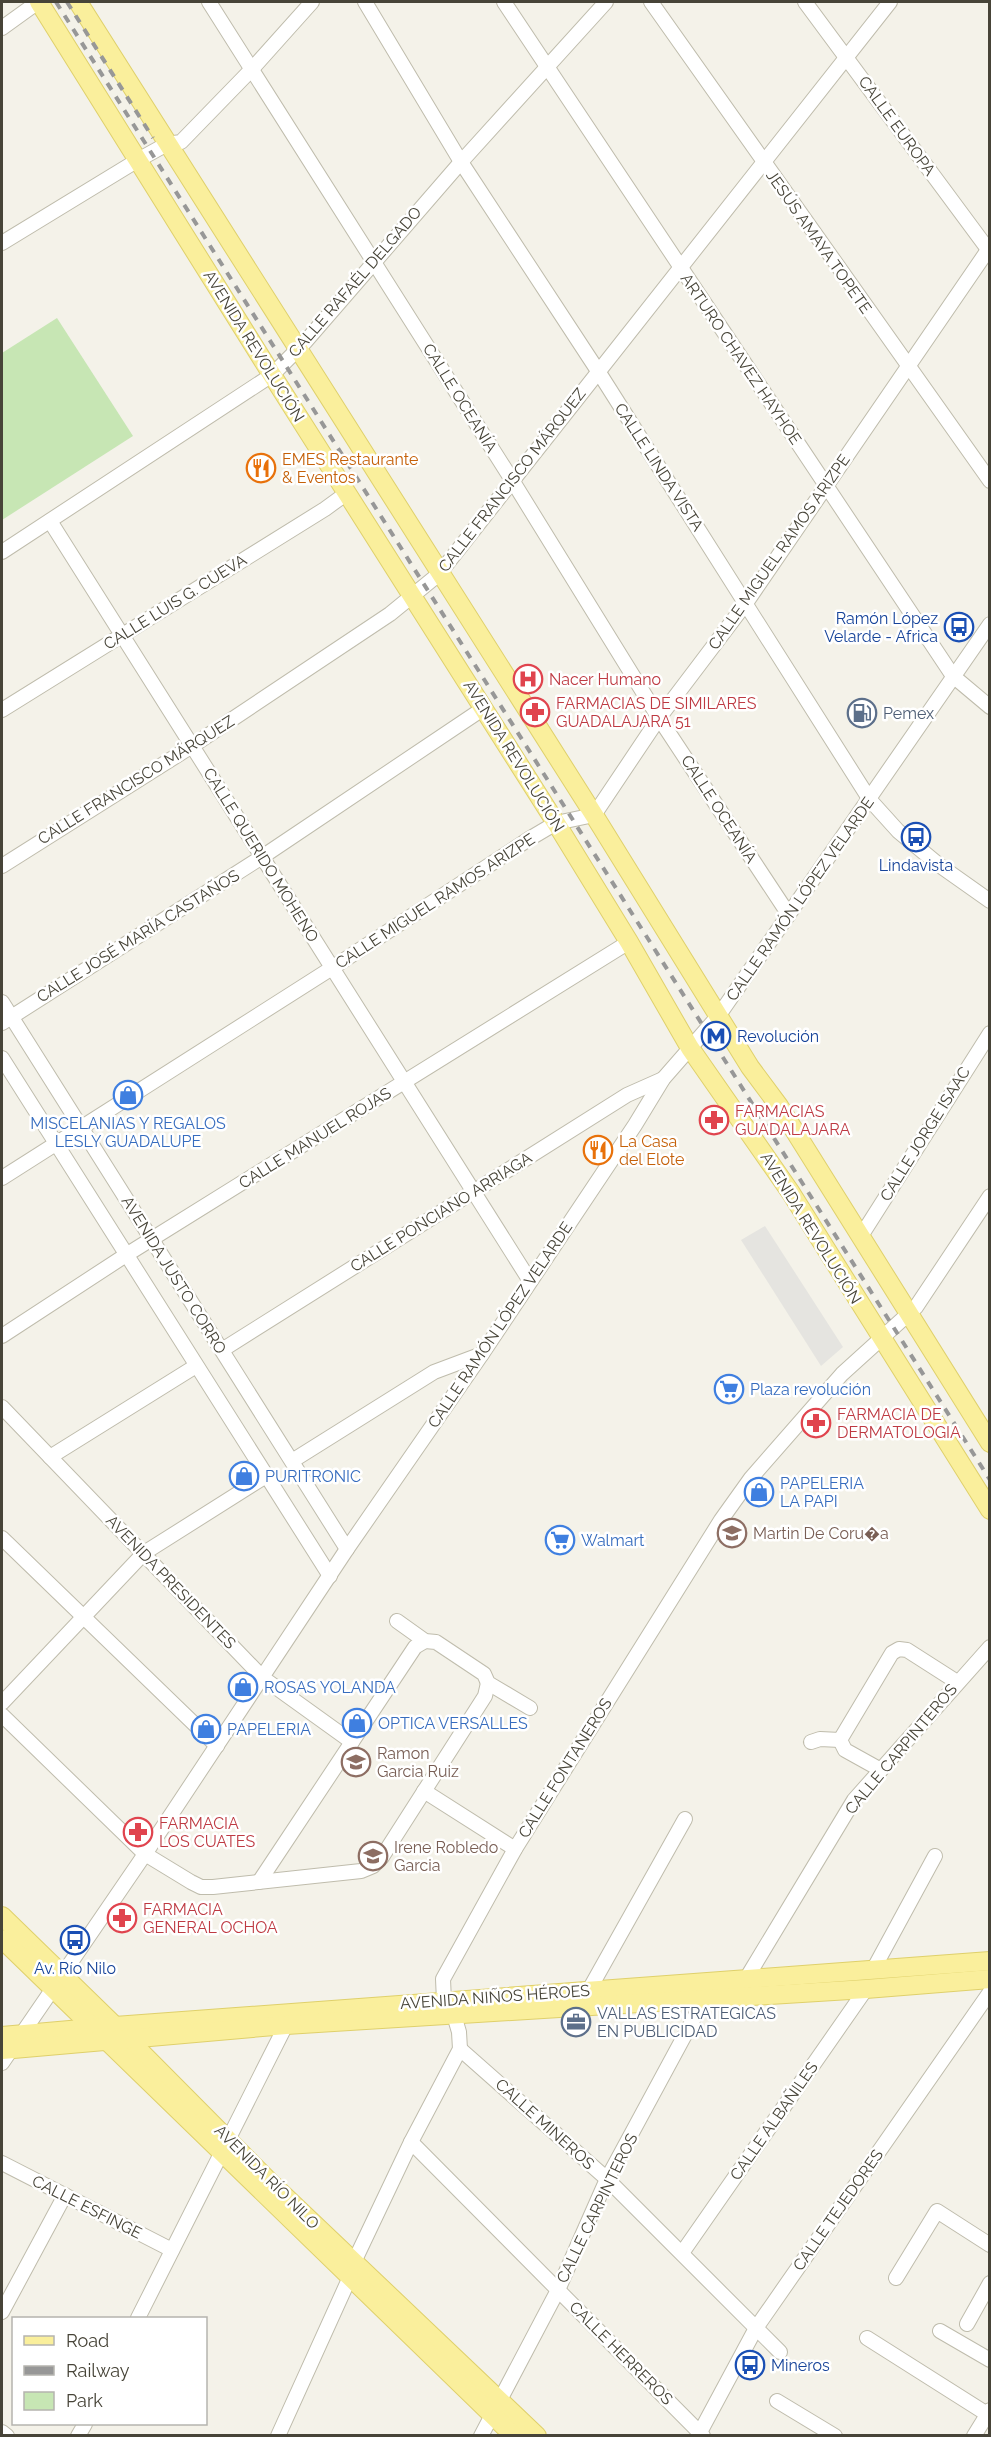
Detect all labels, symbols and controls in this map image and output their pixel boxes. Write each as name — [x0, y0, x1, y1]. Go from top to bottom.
street label: CALLE EUROPA — [855, 73, 940, 180]
street label: JESÚS AMAYA TOPETE — [762, 166, 877, 317]
street label: CALLE RAFAÉL DELGADO — [284, 202, 425, 361]
street label: AVENIDA REVOLUCIÓN — [200, 266, 309, 425]
street label: ARTURO CHAVEZ HAYHOE — [677, 270, 806, 448]
street label: CALLE OCEANÍA — [419, 340, 502, 456]
street label: CALLE FRANCISCO MÁRQUEZ — [434, 384, 590, 576]
street label: CALLE LINDA VISTA — [611, 399, 708, 535]
place label: EMES Restaurante & Eventos — [282, 450, 418, 487]
street label: CALLE MIGUEL RAMOS ARIZPE — [704, 451, 854, 653]
restaurant icon: EMES Restaurante & Eventos — [245, 452, 277, 484]
street label: CALLE LUIS G. CUEVA — [100, 550, 250, 654]
place label: Ramón López Velarde - Africa — [824, 609, 938, 646]
bus stop icon: Ramón López Velarde - Africa — [943, 611, 975, 643]
hospital icon: Nacer Humano — [512, 663, 544, 695]
place label: Nacer Humano — [549, 670, 661, 689]
street label: AVENIDA REVOLUCIÓN — [460, 676, 569, 835]
place label: FARMACIAS DE SIMILARES GUADALAJARA 51 — [556, 694, 757, 731]
pharmacy icon: FARMACIAS DE SIMILARES GUADALAJARA 51 — [519, 696, 551, 728]
fuel station icon: Pemex — [846, 697, 878, 729]
place label: Pemex — [883, 704, 934, 723]
street label: CALLE FRANCISCO MÁRQUEZ — [34, 711, 238, 848]
street label: CALLE OCEANÍA — [677, 751, 762, 867]
street label: CALLE QUERIDO MOHENO — [199, 764, 323, 946]
street label: CALLE RAMÓN LÓPEZ VELARDE — [721, 793, 878, 1005]
bus stop icon: Lindavista — [900, 821, 932, 853]
street label: CALLE MIGUEL RAMOS ARIZPE — [332, 829, 538, 973]
place label: Lindavista — [879, 856, 953, 875]
street label: CALLE JOSÉ MARÍA CASTAÑOS — [33, 865, 243, 1006]
metro station icon: Revolución — [700, 1020, 732, 1052]
place label: Revolución — [737, 1027, 819, 1046]
street label: CALLE JORGE ISAAC — [876, 1063, 974, 1205]
shop icon: MISCELANIAS Y REGALOS LESLY GUADALUPE — [112, 1079, 144, 1111]
street label: CALLE MANUEL ROJAS — [235, 1083, 395, 1193]
place label: FARMACIAS GUADALAJARA — [735, 1102, 851, 1139]
pharmacy icon: FARMACIAS GUADALAJARA — [698, 1104, 730, 1136]
place label: MISCELANIAS Y REGALOS LESLY GUADALUPE — [30, 1114, 226, 1151]
place label: La Casa del Elote — [619, 1132, 684, 1169]
restaurant icon: La Casa del Elote — [582, 1134, 614, 1166]
street label: CALLE PONCIANO ARRIAGA — [347, 1148, 535, 1276]
street label: AVENIDA REVOLUCIÓN — [757, 1148, 866, 1307]
street label: AVENIDA JUSTO CORRO — [118, 1193, 230, 1357]
street label: CALLE RAMÓN LÓPEZ VELARDE — [423, 1218, 576, 1432]
supermarket icon: Plaza revolución — [713, 1373, 745, 1405]
place label: Plaza revolución — [750, 1380, 871, 1399]
place label: FARMACIA DE DERMATOLOGIA — [837, 1405, 961, 1442]
pharmacy icon: FARMACIA DE DERMATOLOGIA — [800, 1407, 832, 1439]
shop icon: PURITRONIC — [228, 1460, 260, 1492]
place label: PURITRONIC — [265, 1467, 361, 1486]
place label: PAPELERIA LA PAPI — [780, 1474, 864, 1511]
shop icon: PAPELERIA LA PAPI — [743, 1476, 775, 1508]
street label: AVENIDA PRESIDENTES — [102, 1511, 240, 1653]
school or university icon: Martin De Coru�a — [716, 1517, 748, 1549]
supermarket icon: Walmart — [544, 1524, 576, 1556]
place label: Martin De Coru�a — [753, 1524, 889, 1543]
place label: Walmart — [581, 1531, 645, 1550]
shop icon: ROSAS YOLANDA — [227, 1671, 259, 1703]
place label: ROSAS YOLANDA — [264, 1678, 396, 1697]
street label: CALLE CARPINTEROS — [841, 1680, 961, 1818]
street label: CALLE FONTANEROS — [514, 1694, 616, 1841]
shop icon: OPTICA VERSALLES — [341, 1707, 373, 1739]
shop icon: PAPELERIA — [190, 1713, 222, 1745]
place label: OPTICA VERSALLES — [378, 1714, 528, 1733]
place label: PAPELERIA — [227, 1720, 311, 1739]
place label: Ramon Garcia Ruiz — [377, 1744, 459, 1781]
school or university icon: Ramon Garcia Ruiz — [340, 1746, 372, 1778]
place label: FARMACIA LOS CUATES — [159, 1814, 255, 1851]
pharmacy icon: FARMACIA LOS CUATES — [122, 1816, 154, 1848]
place label: Irene Robledo Garcia — [394, 1838, 498, 1875]
school or university icon: Irene Robledo Garcia — [357, 1840, 389, 1872]
place label: FARMACIA GENERAL OCHOA — [143, 1900, 278, 1937]
pharmacy icon: FARMACIA GENERAL OCHOA — [106, 1902, 138, 1934]
bus stop icon: Av. Río Nilo — [59, 1924, 91, 1956]
place label: Av. Río Nilo — [34, 1959, 116, 1978]
street label: AVENIDA NIÑOS HÉROES — [399, 1980, 591, 2013]
place label: VALLAS ESTRATEGICAS EN PUBLICIDAD — [597, 2004, 776, 2041]
office icon: VALLAS ESTRATEGICAS EN PUBLICIDAD — [560, 2006, 592, 2038]
street label: CALLE ALBAÑILES — [725, 2057, 822, 2184]
street label: CALLE MINEROS — [492, 2075, 599, 2174]
street label: AVENIDA RÍO NILO — [211, 2120, 324, 2233]
street label: CALLE CARPINTEROS — [552, 2130, 642, 2286]
street label: CALLE TEJEDORES — [789, 2145, 887, 2274]
street label: CALLE ESFINGE — [29, 2171, 145, 2243]
street label: CALLE HERREROS — [565, 2297, 677, 2409]
legend — [12, 2317, 207, 2425]
text: Road — [66, 2330, 109, 2351]
bus stop icon: Mineros — [734, 2349, 766, 2381]
place label: Mineros — [771, 2356, 830, 2375]
text: Railway — [66, 2360, 130, 2381]
text: Park — [66, 2390, 103, 2411]

